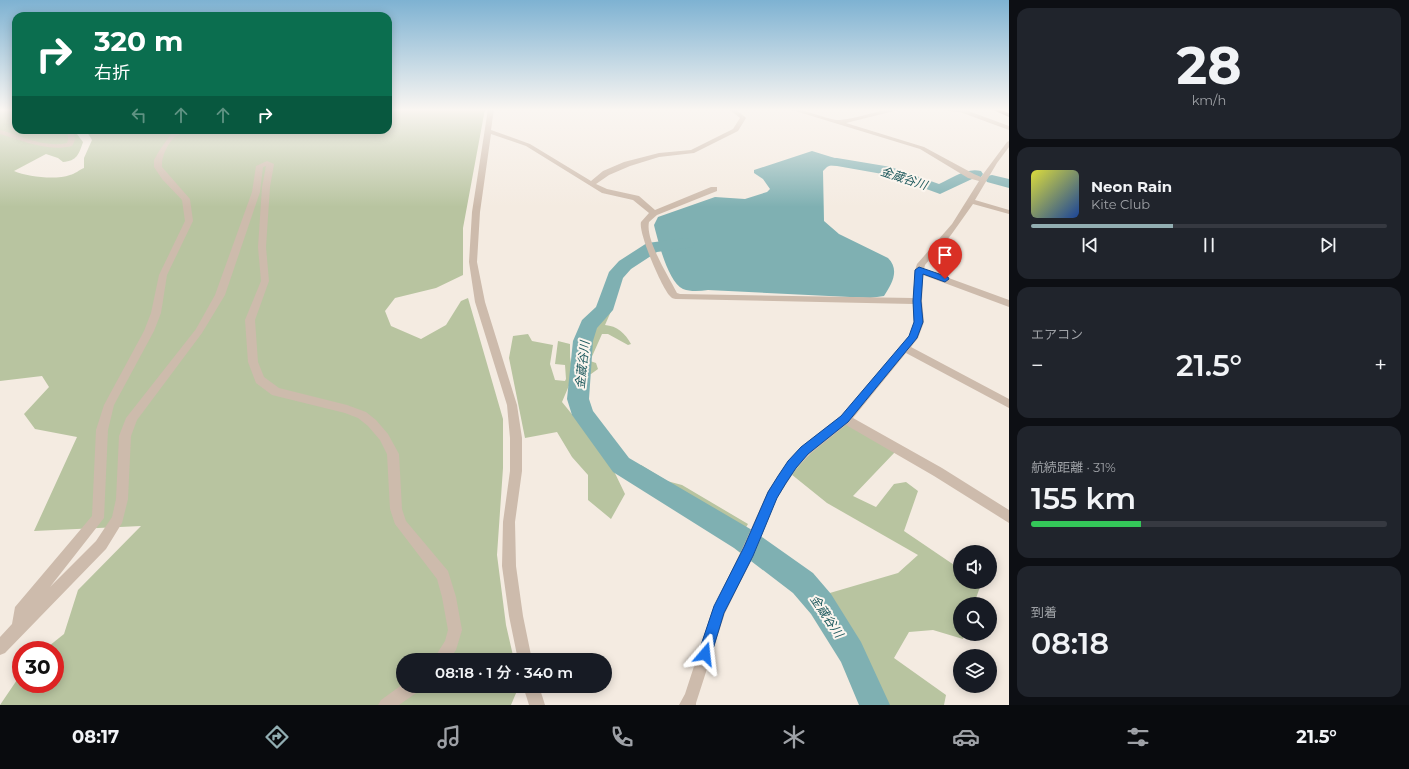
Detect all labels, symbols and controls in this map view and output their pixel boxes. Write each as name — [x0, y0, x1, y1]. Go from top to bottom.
text: 320 m — [94, 24, 183, 58]
icon: right — [28, 28, 80, 80]
text: 28 — [1176, 34, 1242, 97]
text: 右折 — [94, 62, 130, 84]
text: km/h — [1192, 92, 1226, 108]
icon: left — [128, 104, 150, 126]
icon: ahead — [170, 104, 192, 126]
icon: ahead — [212, 104, 234, 126]
icon: right — [254, 104, 276, 126]
water label: 金蔵谷川 — [879, 163, 931, 193]
text: Neon Rain — [1091, 177, 1172, 196]
text: Kite Club — [1091, 196, 1150, 212]
icon: previous — [1079, 234, 1101, 256]
icon: pause — [1198, 234, 1220, 256]
icon: next — [1317, 234, 1339, 256]
pin — [928, 238, 962, 279]
icon: arrive — [934, 244, 956, 266]
text: エアコン — [1031, 326, 1083, 342]
water label: 金蔵谷川 — [572, 338, 592, 390]
text: 21.5° — [1176, 347, 1242, 384]
text: − — [1031, 352, 1044, 379]
text: + — [1374, 352, 1387, 379]
text: 航続距離 · 31% — [1031, 459, 1116, 475]
text: 155 km — [1031, 480, 1136, 517]
map controls — [953, 545, 997, 693]
button: sound — [953, 545, 997, 589]
water label: 金蔵谷川 — [807, 592, 848, 642]
button: search — [953, 597, 997, 641]
text: 到着 — [1031, 604, 1057, 620]
text: 08:18 — [1031, 625, 1109, 662]
position arrow — [684, 633, 726, 675]
speed limit sign: 30 — [12, 641, 64, 693]
button: layers — [953, 649, 997, 693]
text: 08:18 · 1 分 · 340 m — [435, 663, 573, 682]
icon: directions — [263, 723, 291, 751]
icon: music — [435, 723, 463, 751]
icon: phone — [608, 723, 636, 751]
icon: climate — [780, 723, 808, 751]
icon: car — [952, 723, 980, 751]
icon: filters — [1124, 723, 1152, 751]
text: 08:17 — [72, 726, 119, 748]
text: 21.5° — [1296, 726, 1337, 748]

